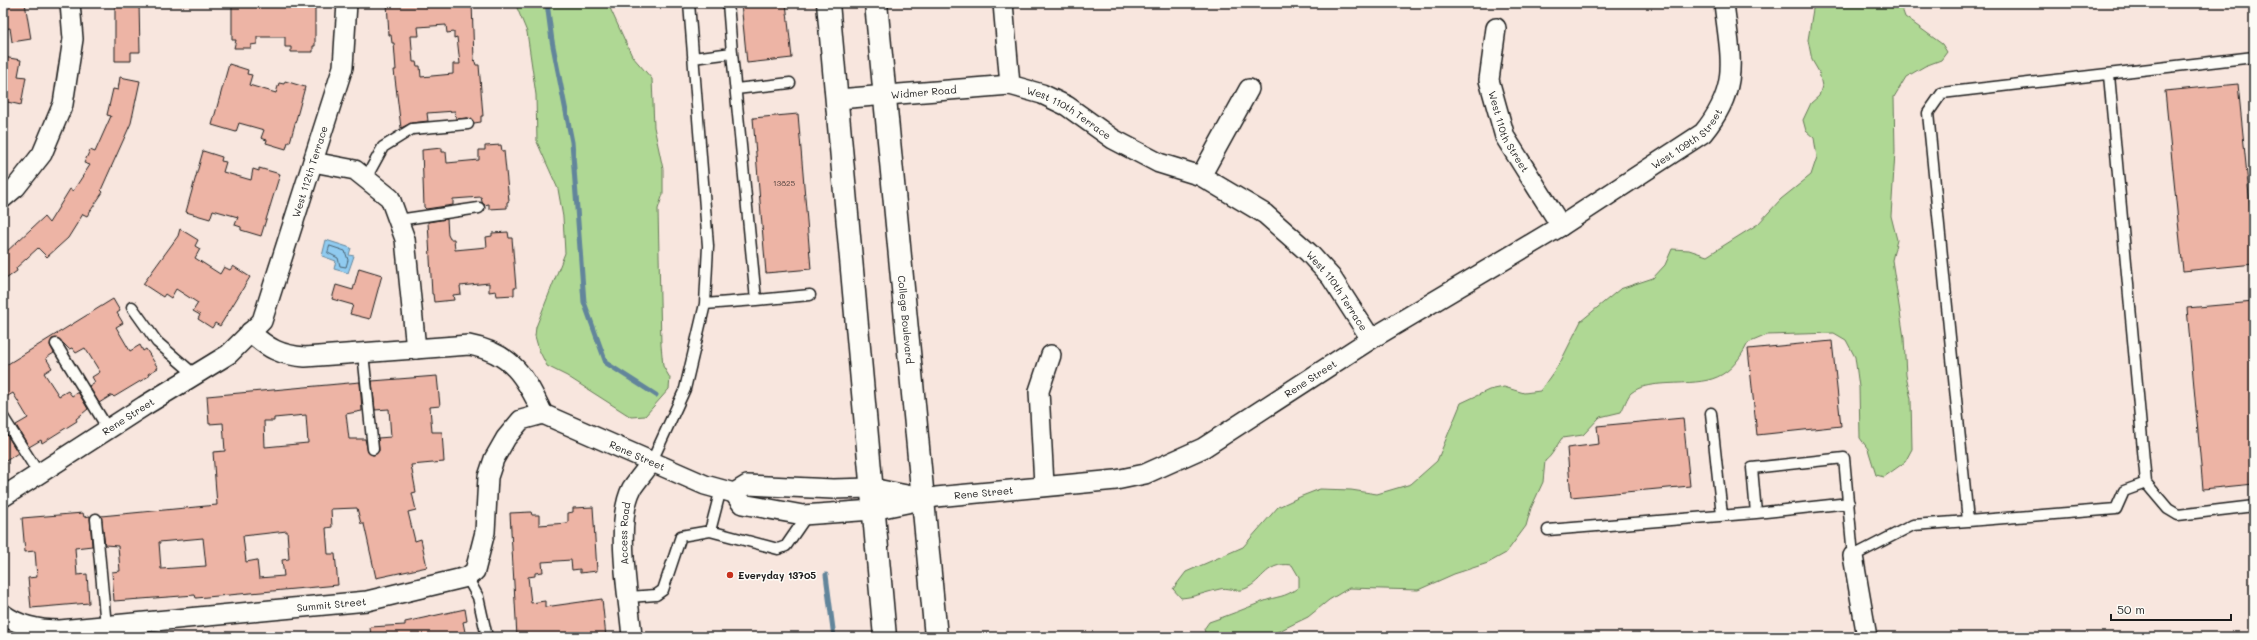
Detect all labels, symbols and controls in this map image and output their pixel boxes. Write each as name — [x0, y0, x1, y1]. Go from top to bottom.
street label: Widmer Road — [890, 82, 957, 102]
street label: West 110th Terrace — [1025, 83, 1114, 142]
street label: West 110th Street — [1485, 89, 1532, 175]
street label: West 109th Street — [1648, 106, 1725, 172]
street label: West 112th Terrace — [288, 124, 331, 219]
house number: 13825 — [773, 178, 795, 188]
street label: West 110th Terrace — [1303, 248, 1371, 333]
street label: College Boulevard — [895, 275, 917, 364]
street label: Rene Street — [1282, 356, 1339, 400]
street label: Rene Street — [99, 394, 157, 438]
street label: Rene Street — [607, 437, 667, 474]
street label: Rene Street — [953, 483, 1014, 502]
street label: Access Road — [616, 501, 634, 565]
place label: Everyday 13705 — [738, 568, 816, 582]
marker: Everyday 13705 — [725, 570, 735, 580]
street label: Summit Street — [296, 594, 367, 615]
scale bar — [2111, 596, 2231, 622]
text: 50 m — [2117, 601, 2145, 617]

